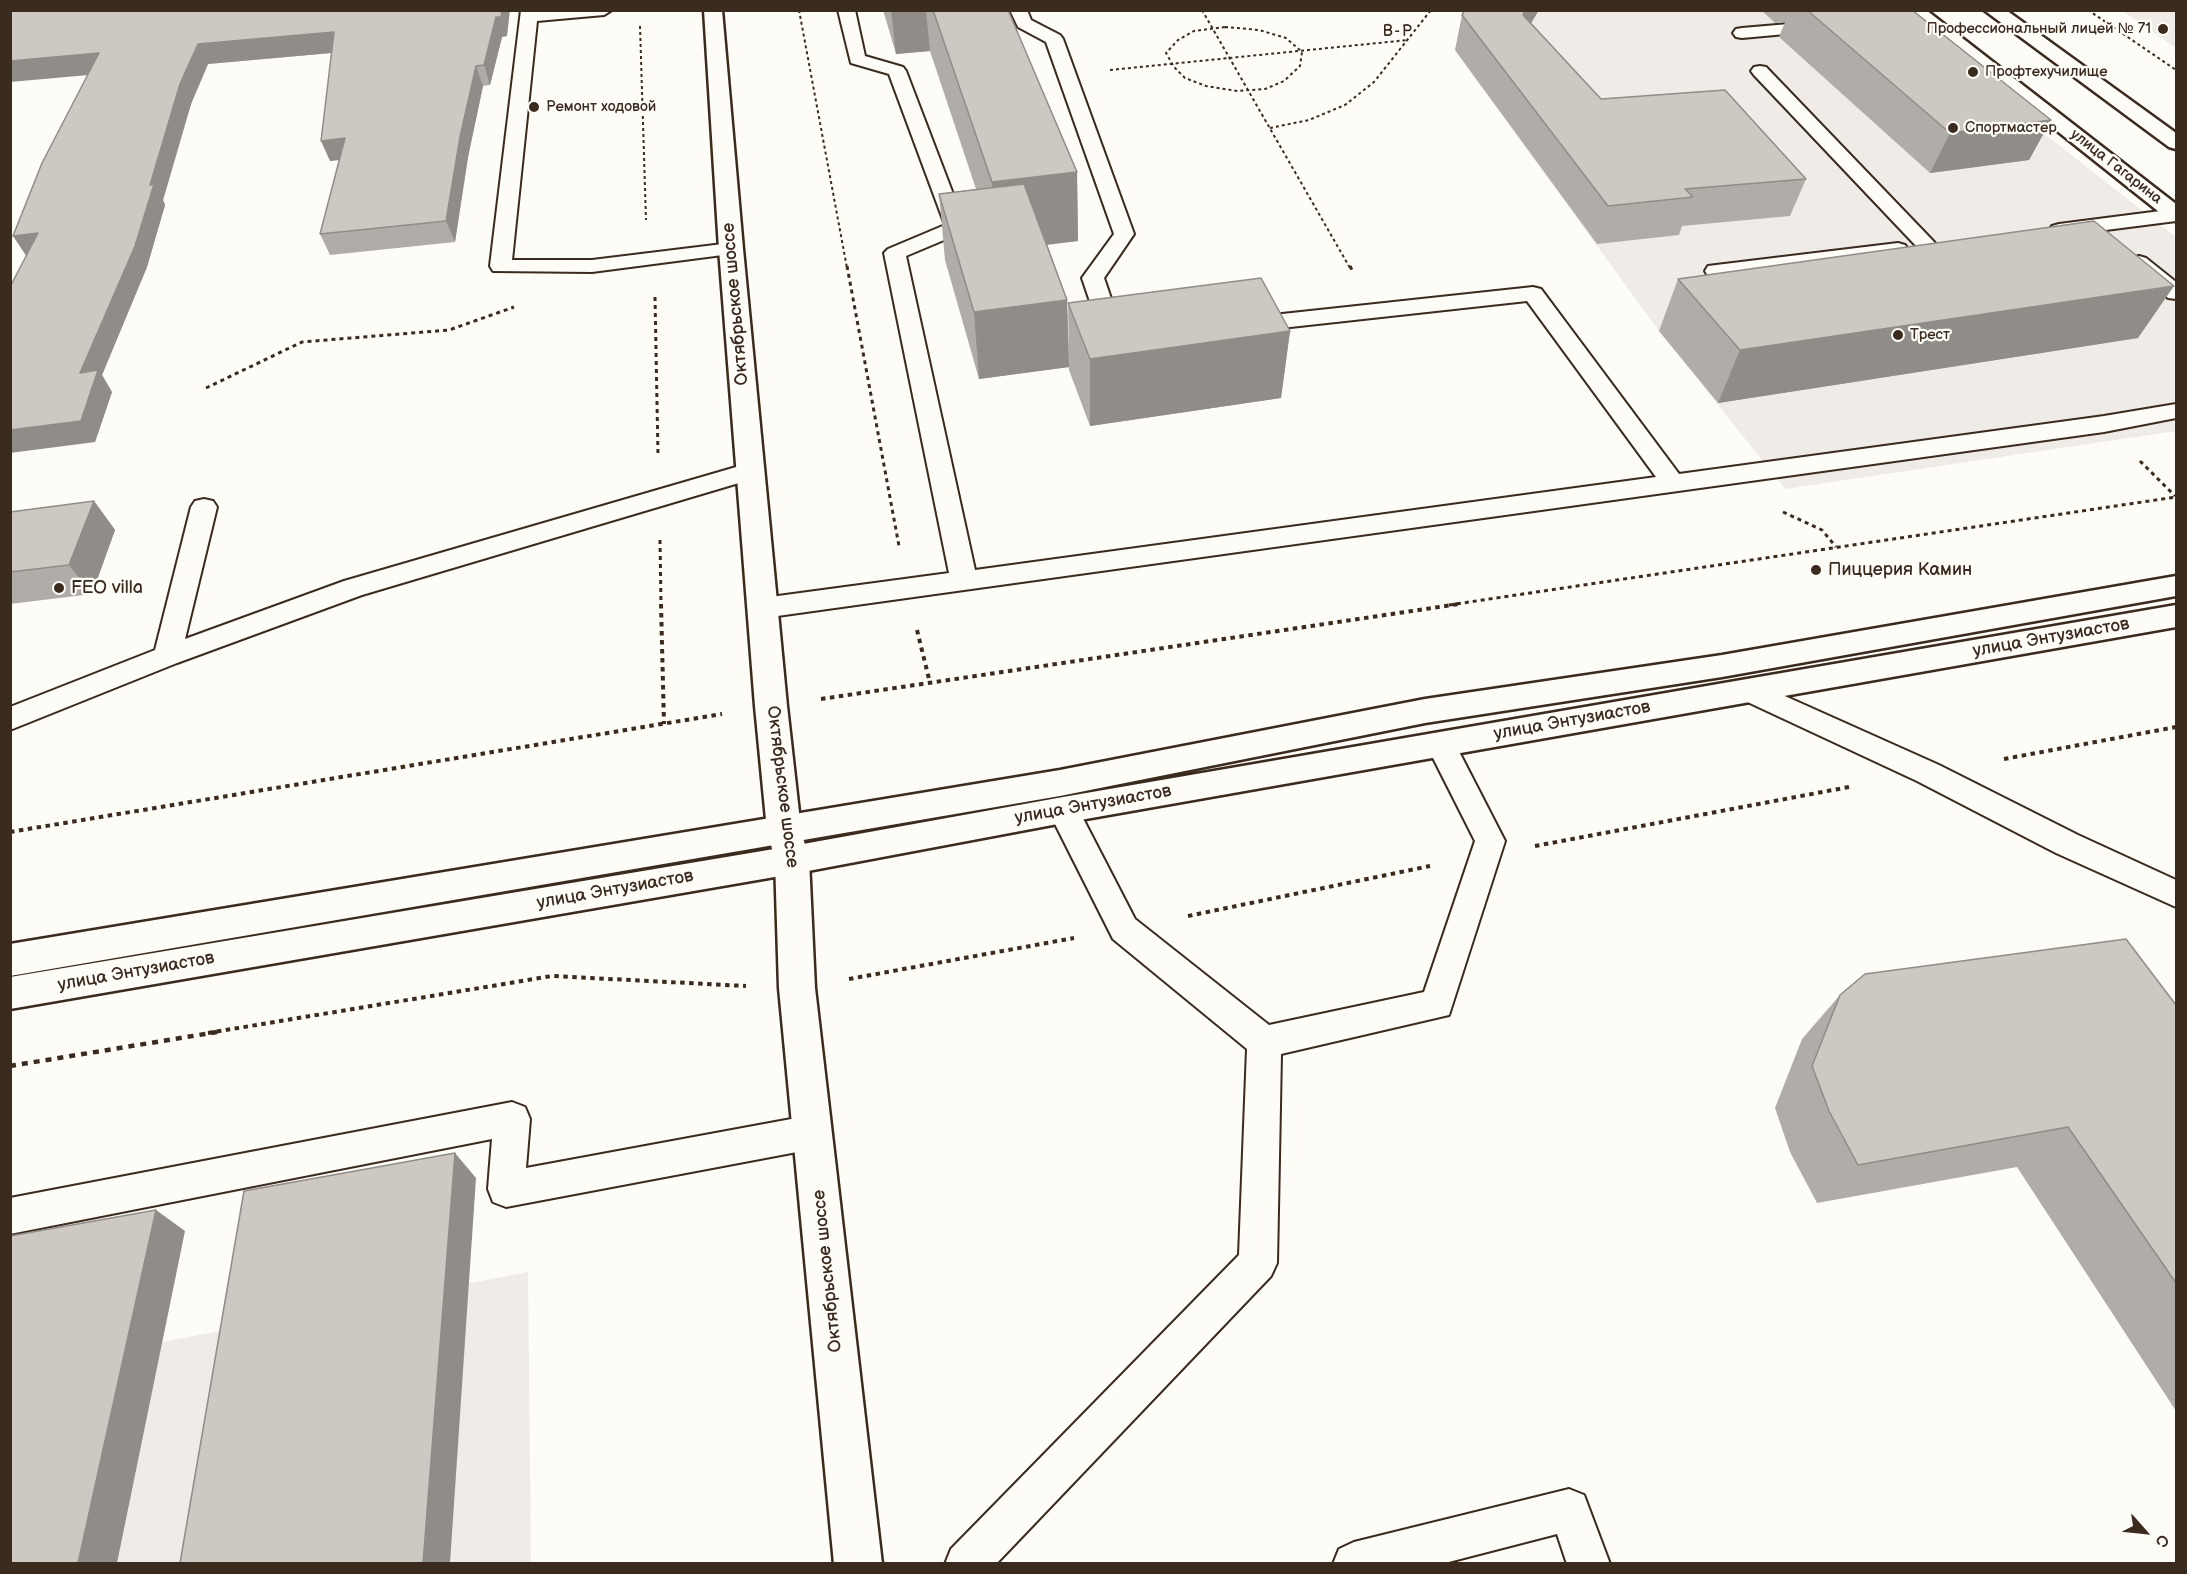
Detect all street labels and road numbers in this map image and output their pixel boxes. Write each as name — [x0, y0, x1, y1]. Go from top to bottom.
street label: улица Гагарина — [2067, 126, 2165, 208]
street label: Октябрьское шоссе — [718, 222, 754, 386]
street label: улица Энтузиастов — [1971, 614, 2131, 662]
street label: улица Энтузиастов — [1492, 697, 1652, 745]
street label: Октябрьское шоссе — [761, 705, 803, 869]
street label: улица Энтузиастов — [1013, 781, 1173, 829]
street label: улица Энтузиастов — [535, 866, 695, 914]
street label: улица Энтузиастов — [56, 948, 216, 996]
street label: Октябрьское шоссе — [809, 1189, 847, 1353]

